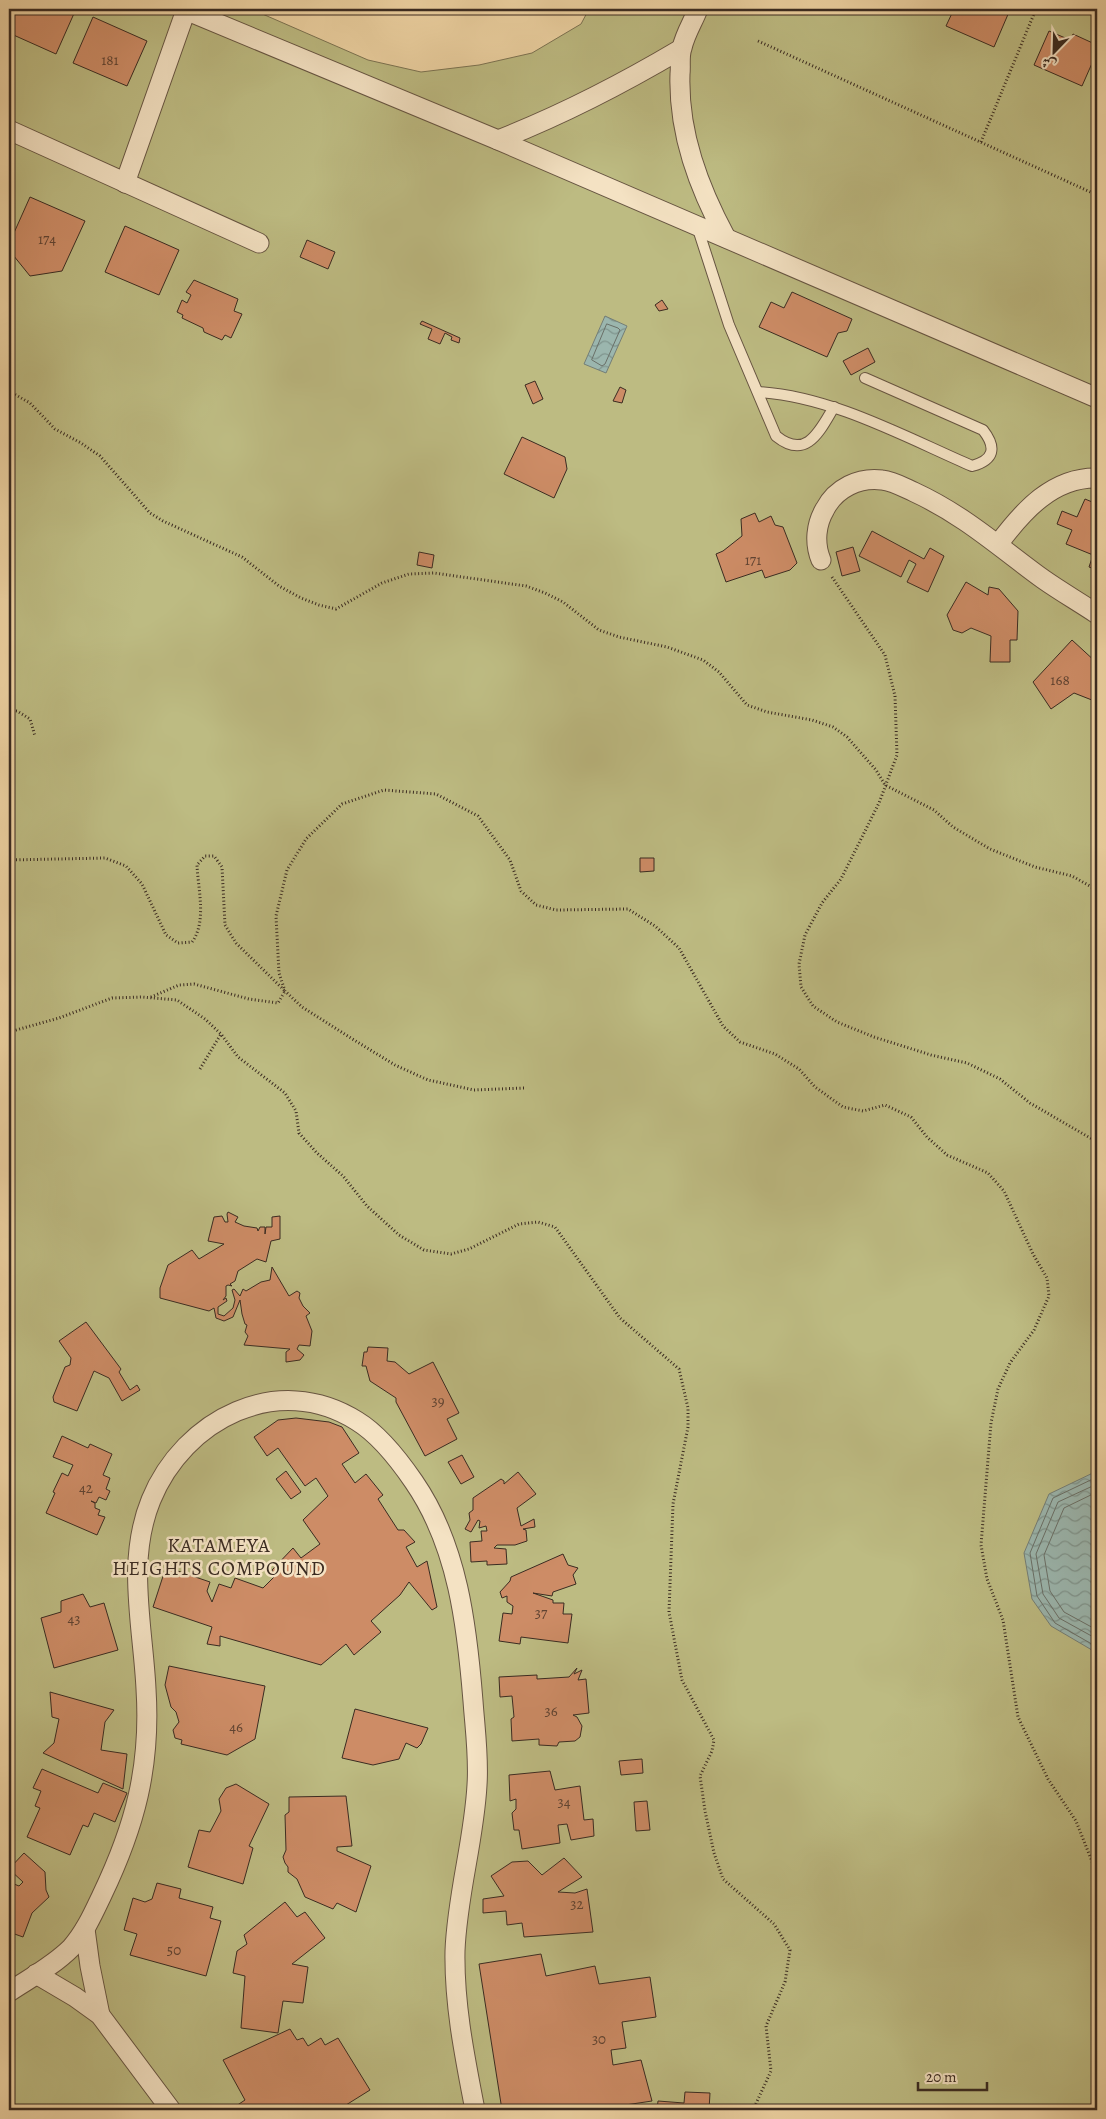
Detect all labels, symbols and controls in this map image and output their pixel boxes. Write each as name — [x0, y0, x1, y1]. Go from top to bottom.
north arrow — [1028, 28, 1078, 78]
house number: 181 — [101, 50, 119, 70]
text: ش — [1039, 52, 1059, 75]
house number: 174 — [38, 229, 56, 249]
house number: 171 — [745, 550, 761, 570]
house number: 168 — [1050, 670, 1070, 690]
house number: 39 — [431, 1391, 445, 1411]
house number: 42 — [79, 1478, 93, 1498]
district label: KATAMEYA HEIGHTS COMPOUND — [112, 1532, 326, 1582]
house number: 37 — [535, 1603, 548, 1623]
house number: 43 — [67, 1609, 81, 1629]
house number: 36 — [544, 1701, 558, 1721]
house number: 46 — [229, 1717, 243, 1737]
house number: 34 — [557, 1792, 571, 1812]
house number: 32 — [570, 1894, 584, 1914]
house number: 50 — [167, 1940, 181, 1960]
house number: 30 — [592, 2029, 606, 2049]
scale bar — [918, 2059, 987, 2091]
text: 20 m — [926, 2067, 957, 2087]

